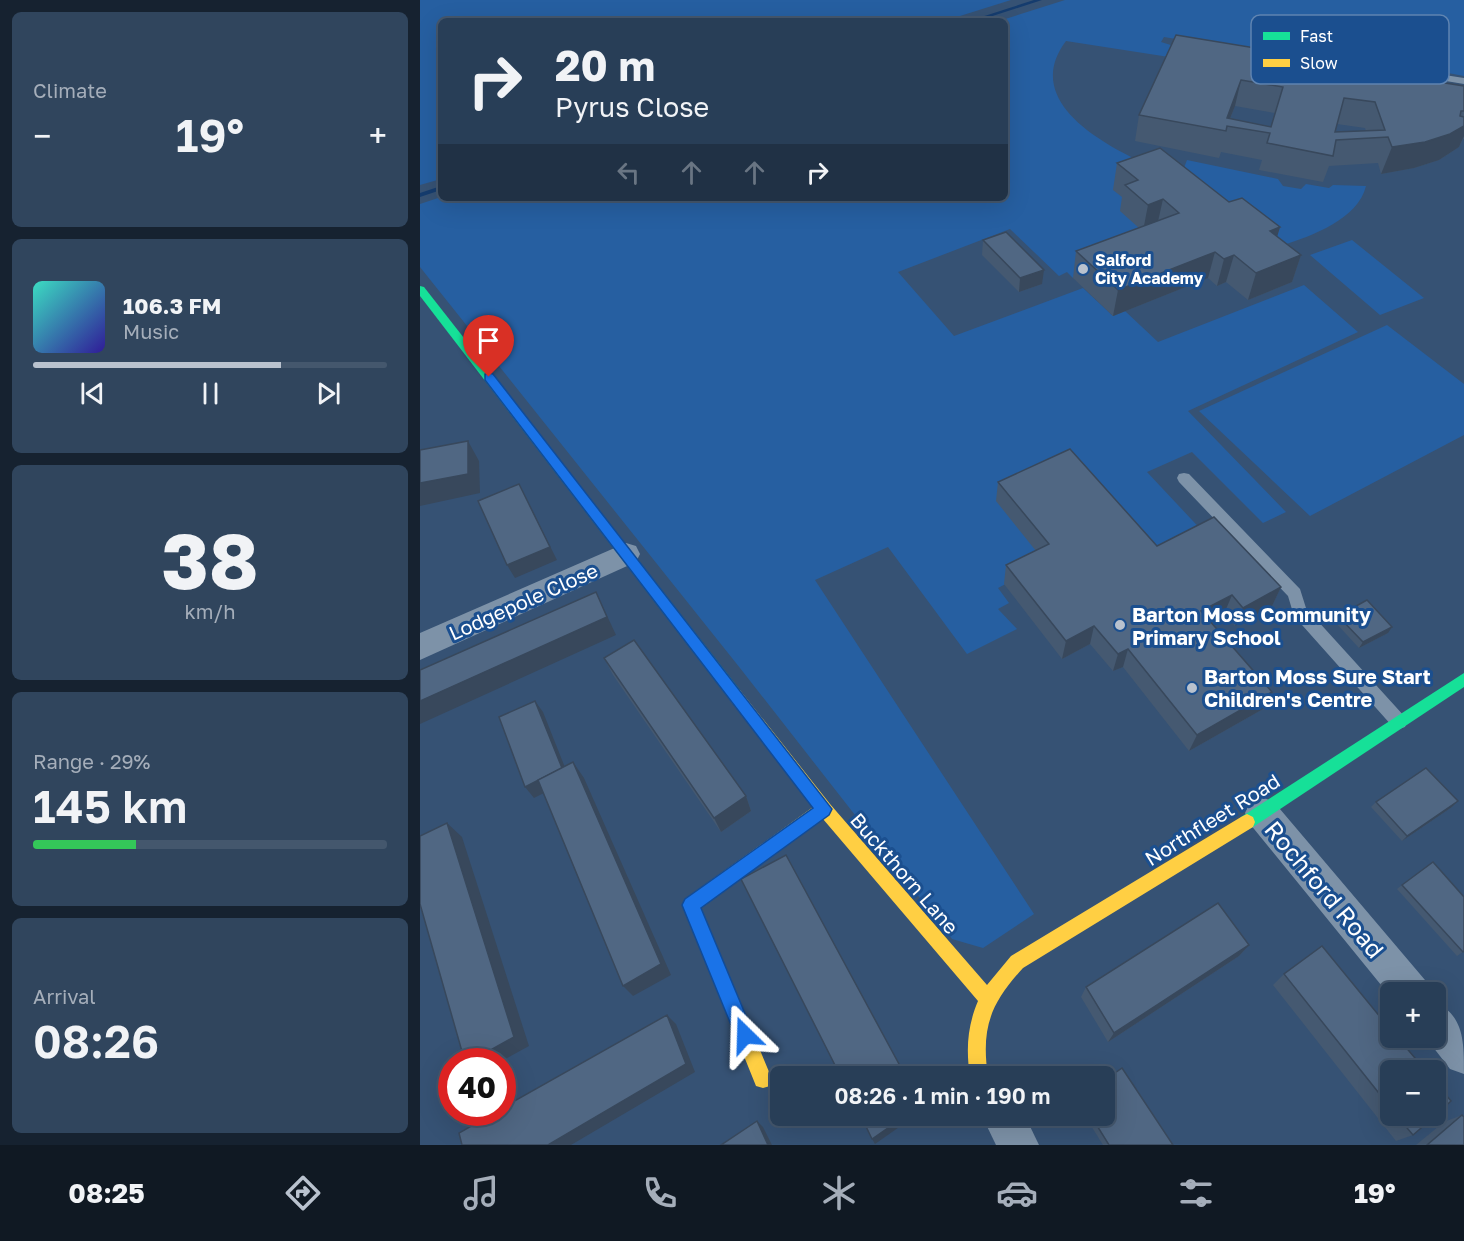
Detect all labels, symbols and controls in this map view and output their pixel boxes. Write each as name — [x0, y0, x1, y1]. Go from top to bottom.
legend — [1251, 15, 1449, 84]
text: Fast — [1300, 26, 1333, 46]
text: 20 m — [555, 40, 655, 90]
icon: right — [456, 42, 534, 120]
text: Slow — [1300, 53, 1338, 73]
text: Climate — [33, 78, 107, 102]
text: Pyrus Close — [555, 91, 709, 123]
text: 19° — [176, 108, 244, 162]
text: − — [33, 116, 51, 155]
text: + — [369, 116, 387, 155]
icon: left — [612, 156, 645, 189]
icon: ahead — [675, 156, 708, 189]
icon: ahead — [738, 156, 771, 189]
icon: right — [801, 156, 834, 189]
place label: Salford City Academy — [1095, 250, 1204, 288]
marker: Salford City Academy — [1076, 262, 1090, 276]
text: 106.3 FM — [123, 292, 221, 319]
pin — [463, 315, 514, 377]
text: Music — [123, 319, 179, 343]
icon: arrive — [472, 324, 505, 357]
icon: previous — [76, 377, 109, 410]
icon: pause — [194, 377, 227, 410]
icon: next — [312, 377, 345, 410]
text: 38 — [161, 513, 259, 606]
street label: Lodgepole Close — [445, 557, 601, 645]
text: km/h — [185, 599, 235, 623]
place label: Barton Moss Community Primary School — [1132, 602, 1371, 649]
marker: Barton Moss Community Primary School — [1113, 618, 1127, 632]
place label: Barton Moss Sure Start Children's Centre — [1204, 664, 1431, 711]
marker: Barton Moss Sure Start Children's Centre — [1185, 681, 1199, 695]
text: Range · 29% — [33, 749, 150, 773]
street label: Northfleet Road — [1140, 768, 1284, 870]
text: 145 km — [33, 779, 187, 833]
street label: Buckthorn Lane — [846, 808, 964, 938]
street label: Rochford Road — [1259, 815, 1391, 963]
map controls — [1380, 982, 1446, 1126]
button: + — [1380, 982, 1446, 1048]
text: Arrival — [33, 984, 96, 1008]
position arrow — [713, 1003, 777, 1067]
text: 08:26 — [33, 1014, 159, 1068]
speed limit sign: 40 — [438, 1048, 516, 1126]
button: − — [1380, 1060, 1446, 1126]
text: 08:26 · 1 min · 190 m — [835, 1082, 1051, 1109]
icon: directions — [282, 1172, 324, 1214]
icon: music — [460, 1172, 502, 1214]
icon: phone — [639, 1172, 681, 1214]
icon: climate — [818, 1172, 860, 1214]
icon: car — [996, 1172, 1038, 1214]
icon: filters — [1175, 1172, 1217, 1214]
text: 08:25 — [68, 1177, 145, 1209]
text: 19° — [1354, 1177, 1396, 1209]

